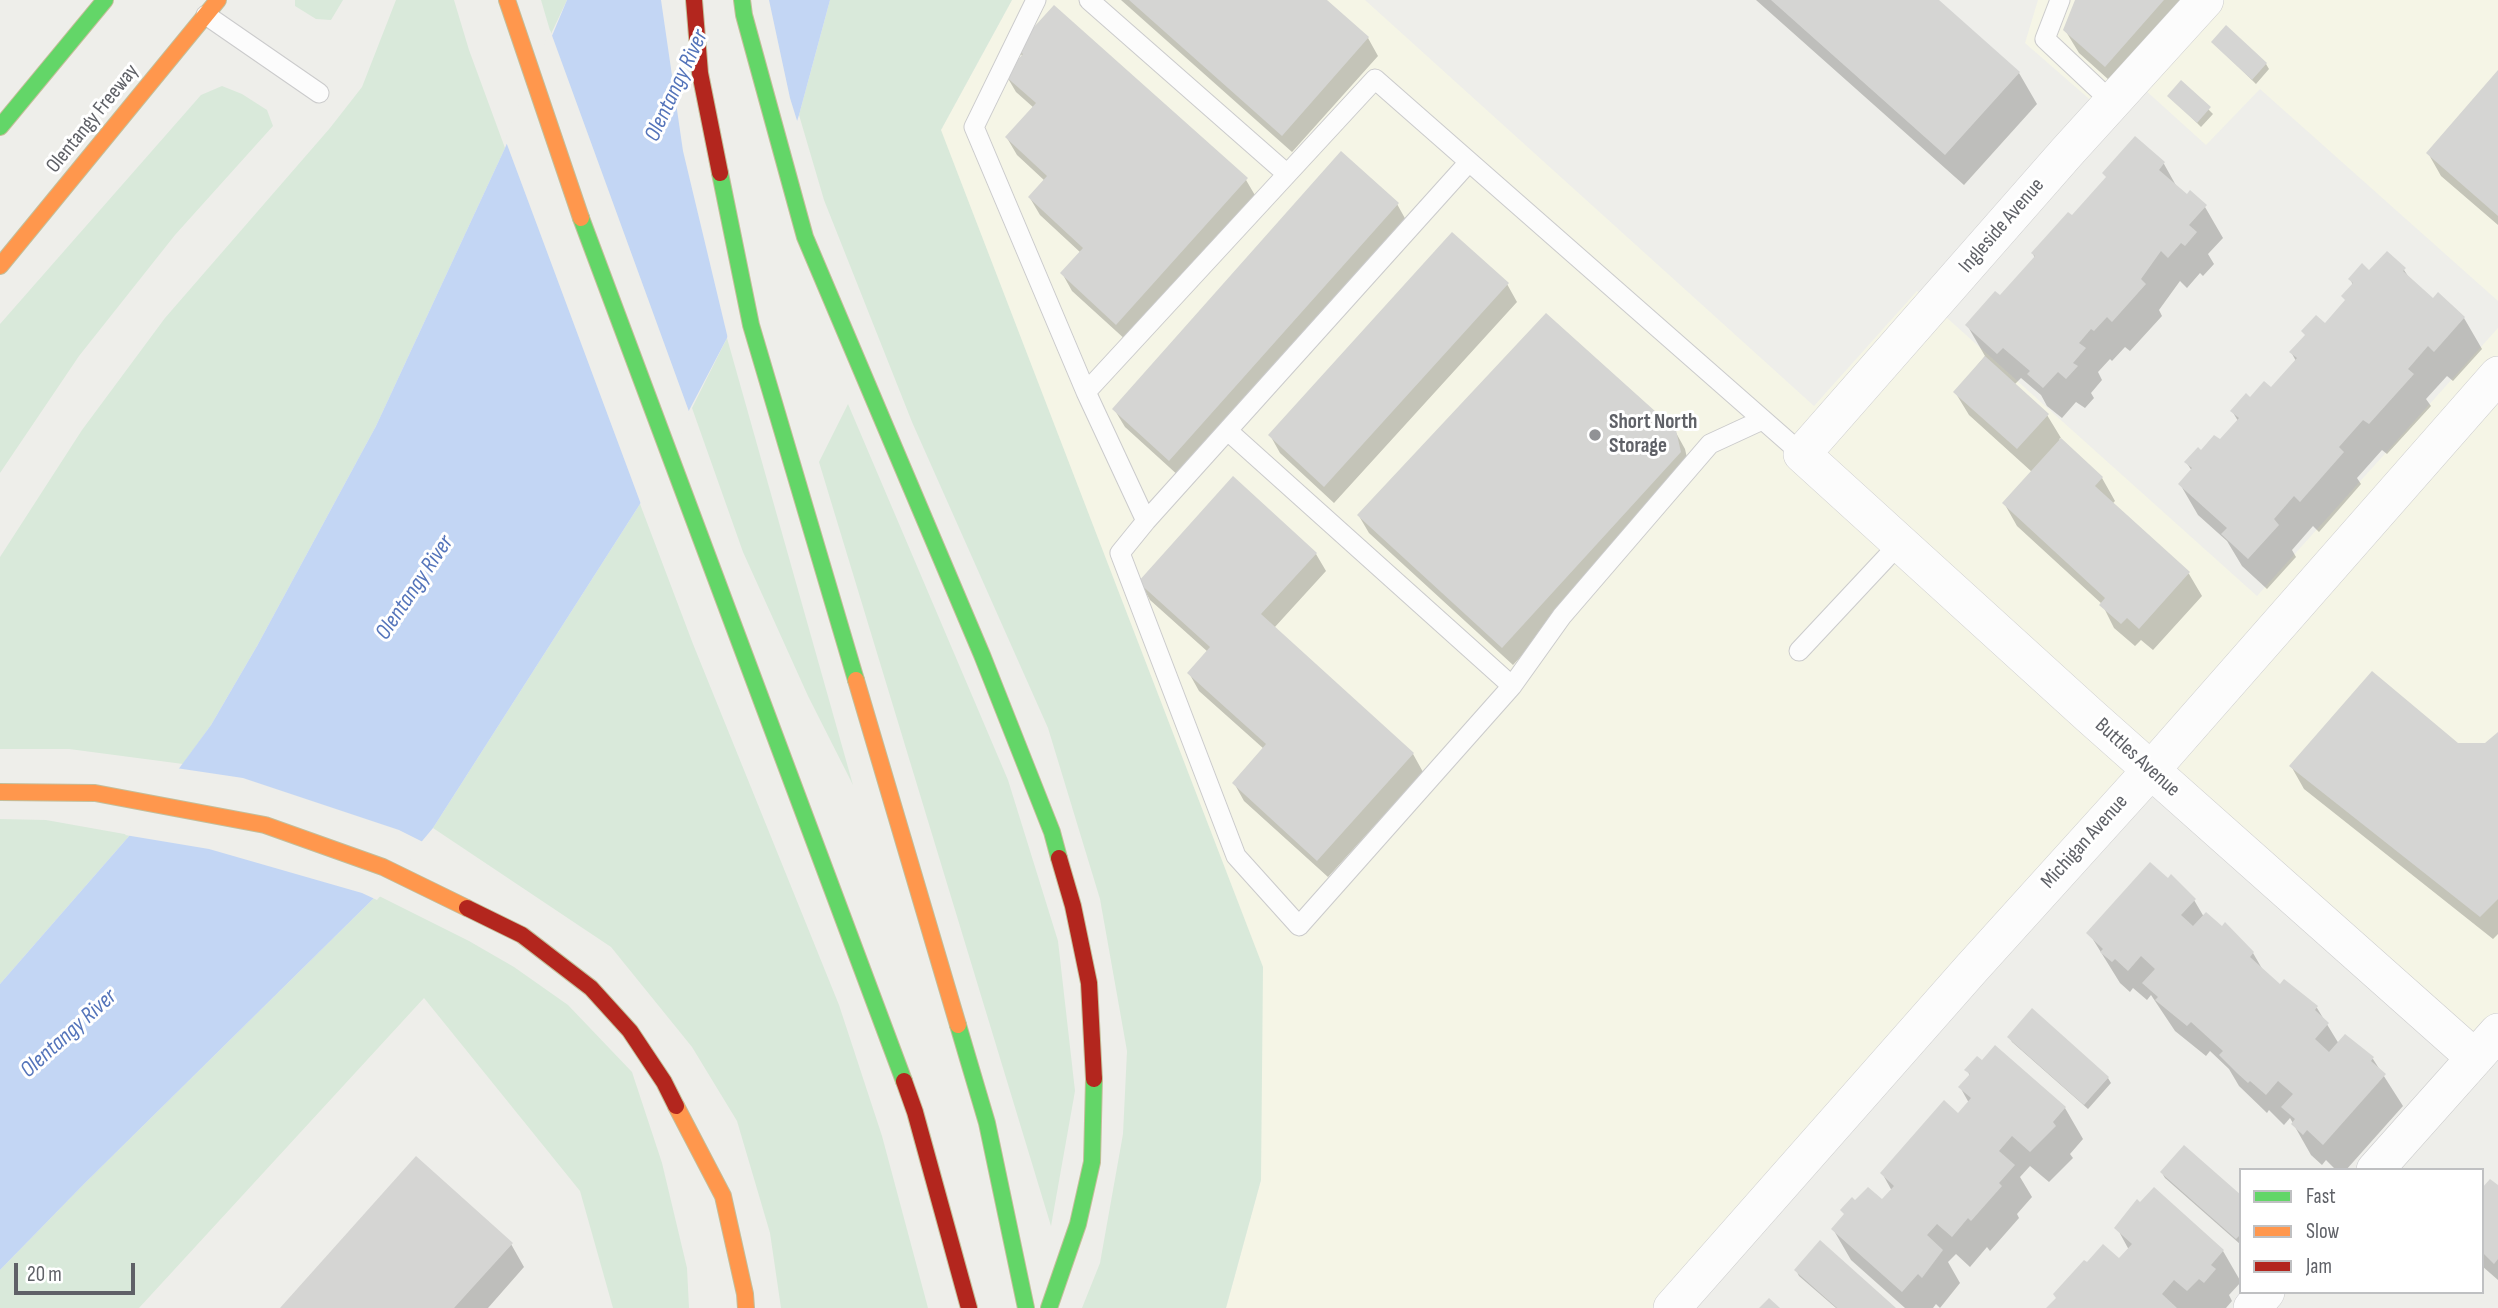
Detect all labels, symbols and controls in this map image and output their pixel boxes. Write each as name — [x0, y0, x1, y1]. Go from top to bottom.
water label: Olentangy River — [639, 26, 715, 146]
street label: Olentangy Freeway — [41, 60, 145, 178]
street label: Ingleside Avenue — [1954, 173, 2050, 279]
place label: Short North Storage — [1609, 410, 1697, 460]
marker: Short North Storage — [1587, 427, 1603, 443]
water label: Olentangy River — [370, 531, 460, 645]
street label: Buttles Avenue — [2089, 713, 2185, 803]
street label: Michigan Avenue — [2036, 790, 2134, 894]
water label: Olentangy River — [15, 984, 123, 1084]
legend — [2239, 1168, 2484, 1294]
text: Fast — [2306, 1184, 2336, 1209]
text: Slow — [2306, 1219, 2339, 1244]
scale bar — [18, 1248, 138, 1292]
text: Jam — [2306, 1254, 2332, 1279]
text: 20 m — [27, 1262, 62, 1287]

